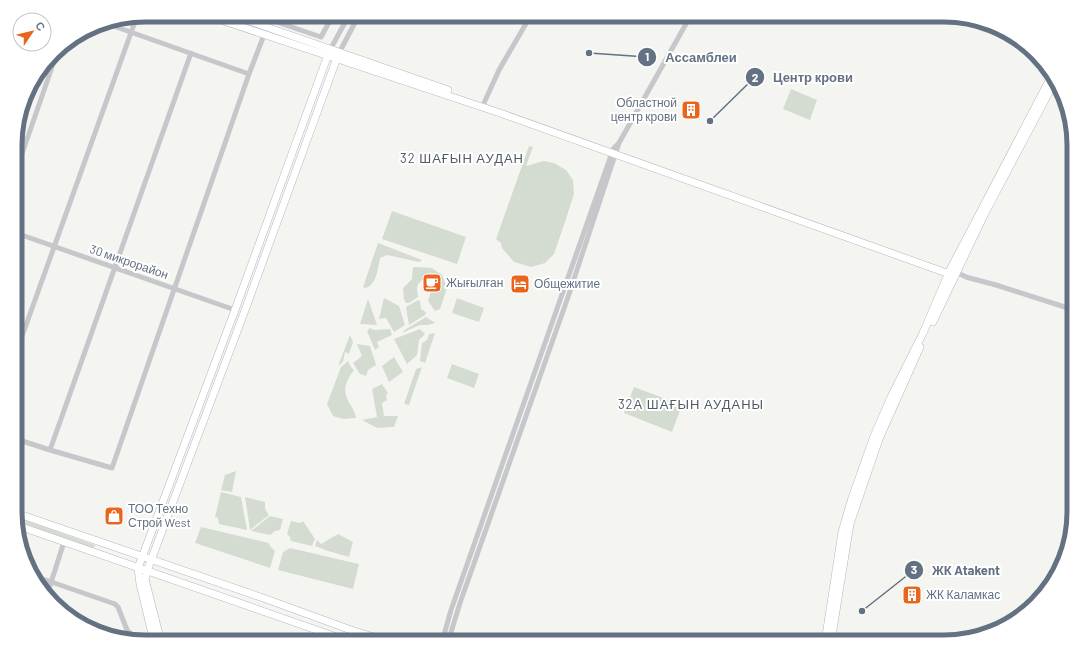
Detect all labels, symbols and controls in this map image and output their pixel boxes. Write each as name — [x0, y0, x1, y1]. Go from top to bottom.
north arrow — [12, 12, 52, 52]
text: С — [33, 19, 48, 33]
callout: Ассамблеи — [637, 45, 744, 70]
text: 1 — [645, 49, 649, 63]
text: Ассамблеи — [665, 49, 737, 65]
callout: Центр крови — [745, 65, 861, 90]
text: Центр крови — [773, 69, 853, 85]
text: 2 — [752, 70, 759, 84]
place label: Областной центр крови — [611, 95, 677, 124]
building icon: Областной центр крови — [680, 99, 702, 121]
district label: 32 ШАҒЫН АУДАН — [400, 150, 524, 166]
street label: 30 микрорайон — [88, 241, 170, 282]
cafe icon: Жығылған — [421, 272, 443, 294]
hotel icon: Общежитие — [509, 273, 531, 295]
place label: Жығылған — [446, 275, 503, 289]
place label: Общежитие — [534, 276, 600, 291]
district label: 32А ШАҒЫН АУДАНЫ — [618, 396, 764, 412]
place label: ТОО Техно Строй West — [128, 501, 191, 530]
shop icon: ТОО Техно Строй West — [103, 505, 125, 527]
callout: ЖК Atakent — [904, 558, 1008, 583]
text: 3 — [911, 562, 917, 576]
text: ЖК Atakent — [931, 562, 1000, 578]
building icon: ЖК Каламкас — [901, 584, 923, 606]
place label: ЖК Каламкас — [926, 587, 1000, 601]

